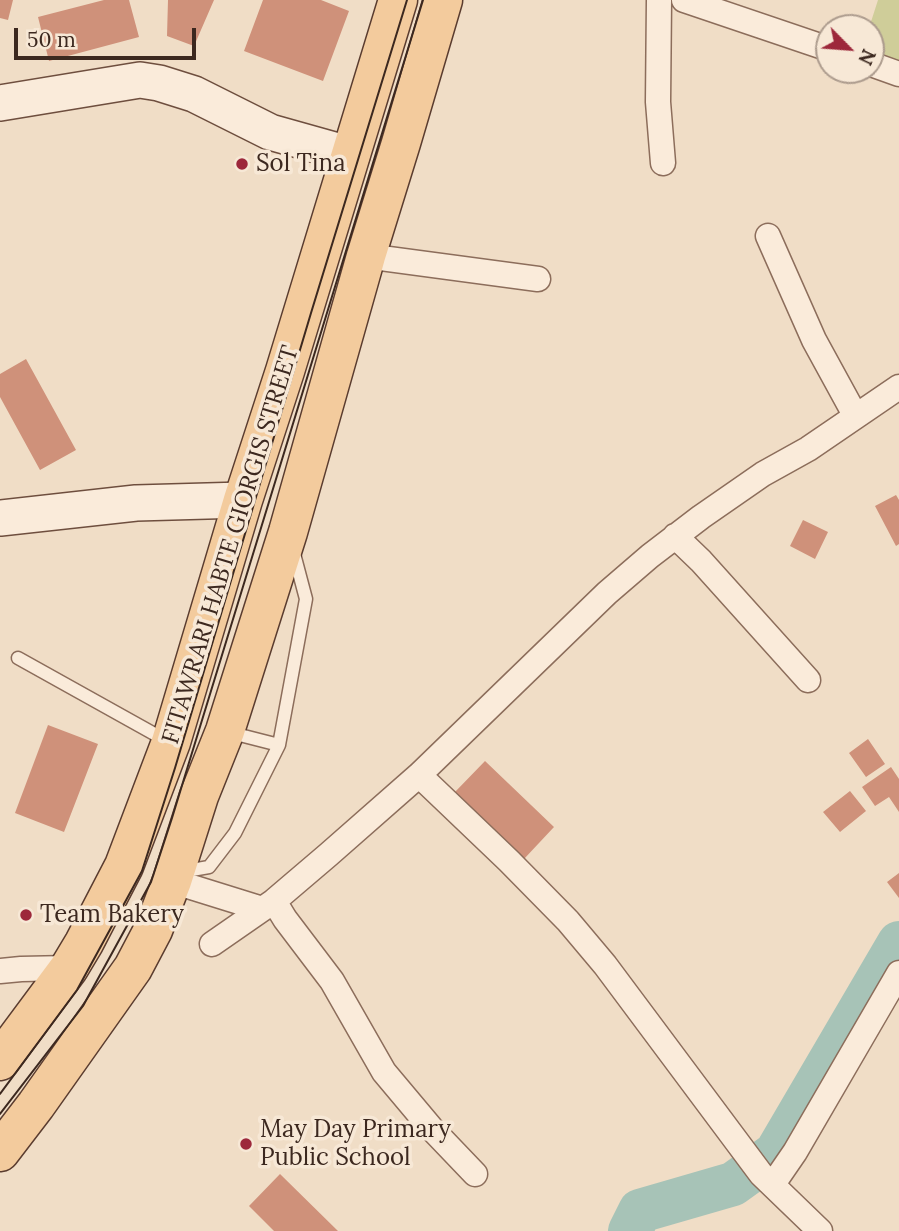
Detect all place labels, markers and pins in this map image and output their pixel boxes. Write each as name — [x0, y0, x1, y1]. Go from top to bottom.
place label: Sol Tina — [256, 150, 346, 178]
marker: Sol Tina — [234, 156, 250, 172]
place label: Team Bakery — [40, 901, 184, 929]
marker: Team Bakery — [18, 907, 34, 923]
place label: May Day Primary Public School — [260, 1116, 451, 1172]
marker: May Day Primary Public School — [238, 1136, 254, 1152]

